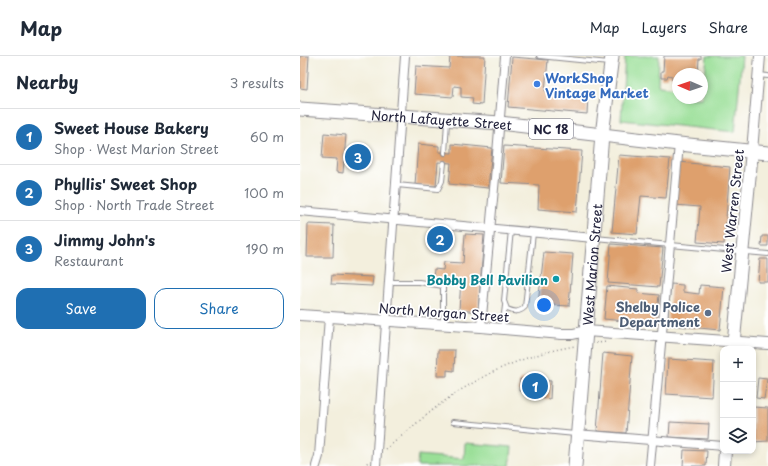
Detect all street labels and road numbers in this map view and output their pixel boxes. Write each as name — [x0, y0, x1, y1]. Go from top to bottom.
street label: North Lafayette Street — [371, 105, 513, 134]
road number: NC 18 — [529, 119, 573, 139]
street label: West Warren Street — [716, 148, 748, 274]
street label: West Marion Street — [577, 203, 606, 326]
street label: North Morgan Street — [378, 298, 510, 326]

